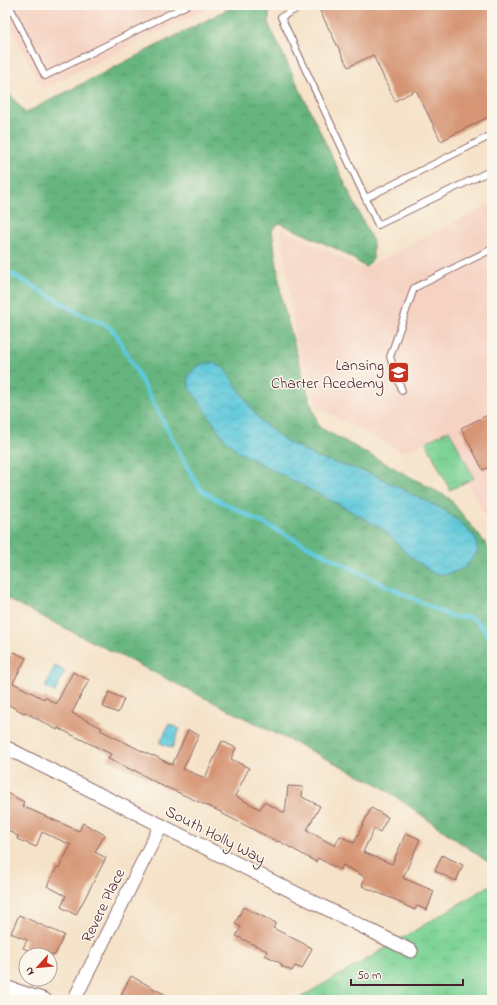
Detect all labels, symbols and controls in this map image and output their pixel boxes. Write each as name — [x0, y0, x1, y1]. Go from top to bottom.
place label: Lansing Charter Acedemy — [271, 354, 384, 396]
school or university icon: Lansing Charter Acedemy — [386, 360, 412, 386]
street label: South Holly Way — [161, 800, 270, 871]
street label: Revere Place — [76, 864, 132, 947]
north arrow — [18, 947, 58, 987]
scale bar — [351, 961, 463, 987]
text: N — [21, 964, 39, 978]
text: 50 m — [357, 967, 381, 985]

